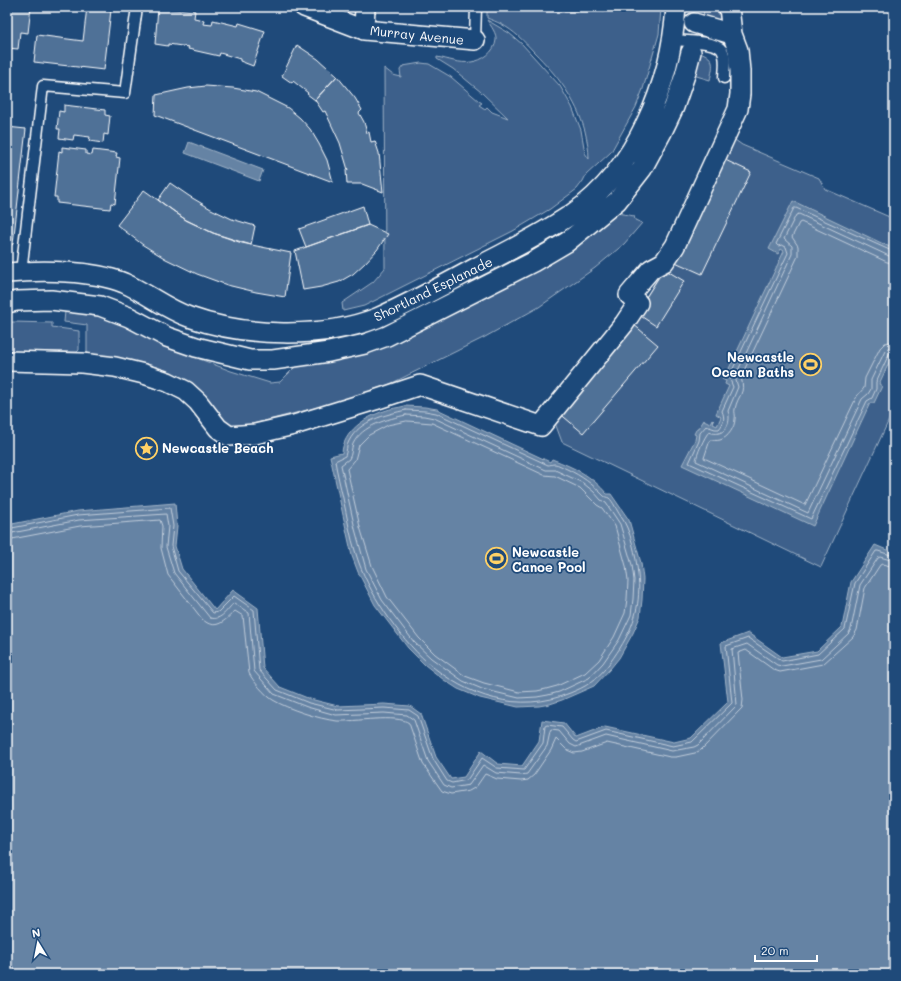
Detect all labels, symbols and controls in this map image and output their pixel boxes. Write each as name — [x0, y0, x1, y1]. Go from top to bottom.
street label: Murray Avenue — [369, 21, 465, 48]
street label: Shortland Esplanade — [370, 252, 495, 325]
place label: Newcastle Ocean Baths — [711, 348, 794, 380]
sports icon: Newcastle Ocean Baths — [797, 351, 823, 377]
place icon: Newcastle Beach — [134, 435, 160, 461]
place label: Newcastle Beach — [162, 439, 274, 456]
place label: Newcastle Canoe Pool — [512, 543, 586, 575]
sports icon: Newcastle Canoe Pool — [483, 546, 509, 572]
north arrow — [18, 923, 58, 963]
text: N — [31, 925, 42, 941]
scale bar — [755, 937, 817, 963]
text: 20 m — [761, 942, 789, 958]

